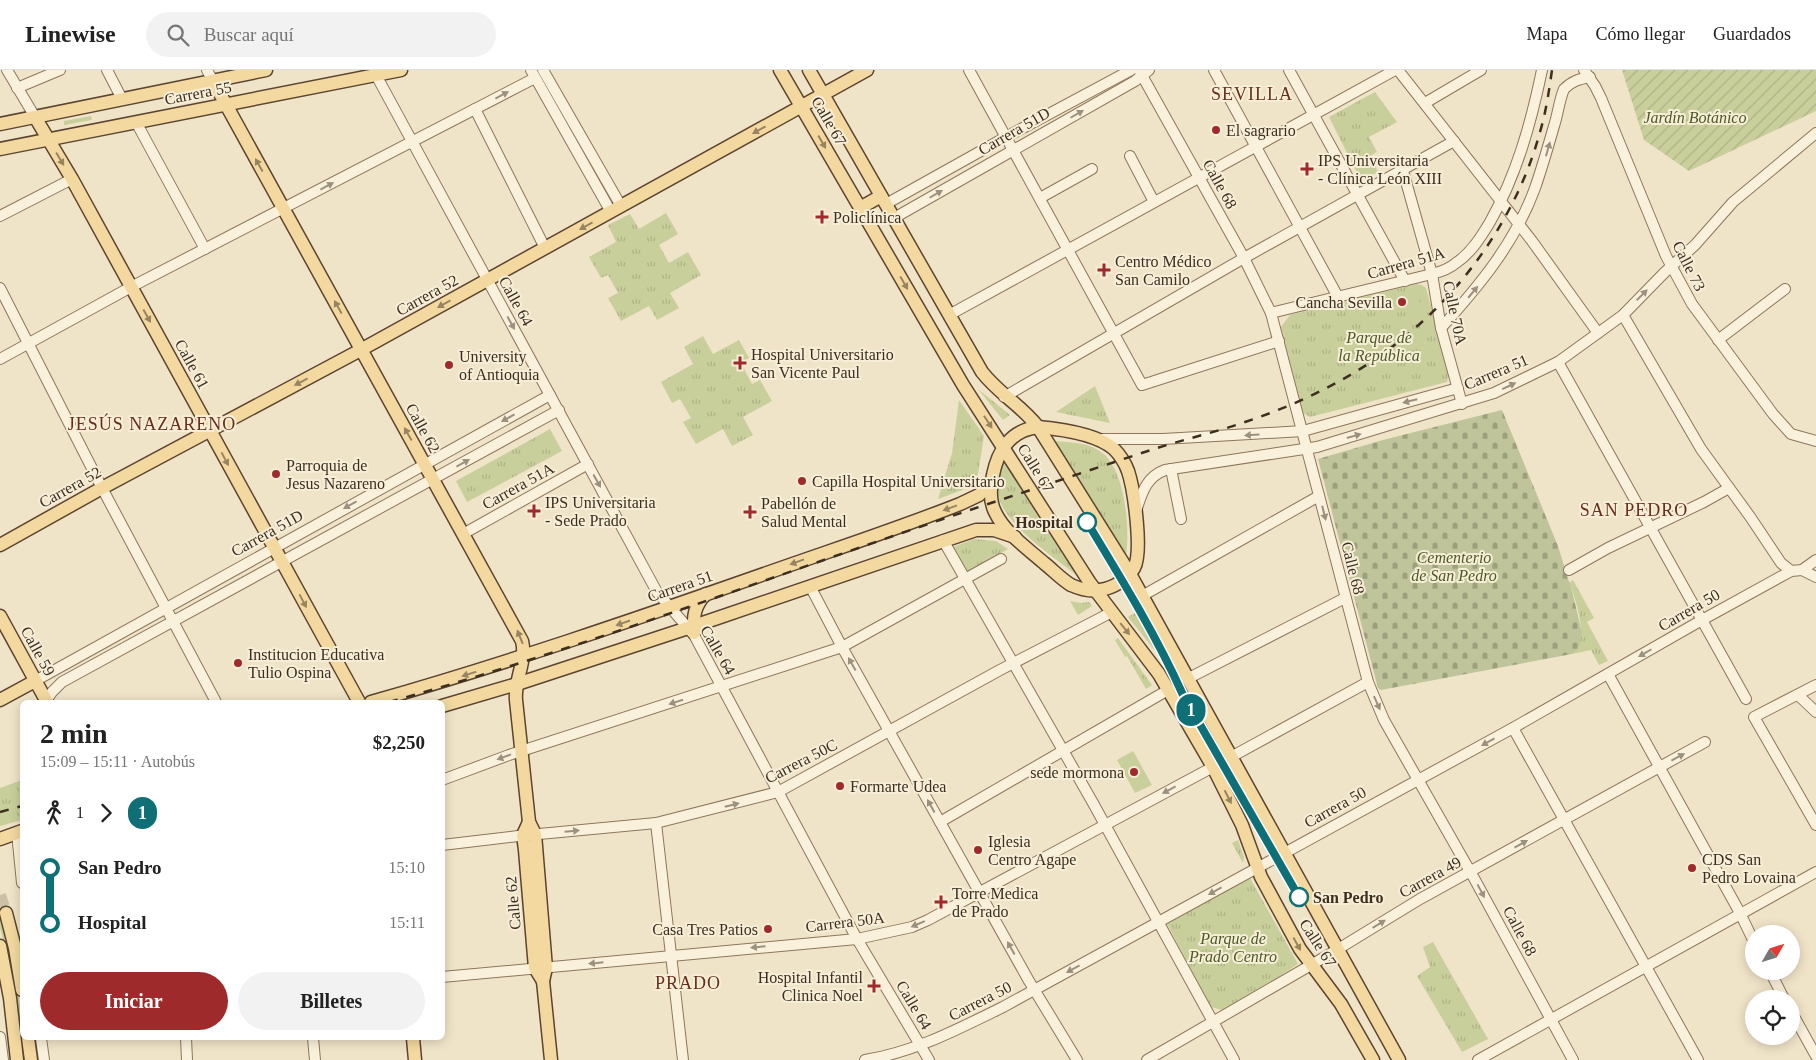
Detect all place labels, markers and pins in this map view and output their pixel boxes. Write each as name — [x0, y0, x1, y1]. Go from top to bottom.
place label: El sagrario — [1226, 122, 1296, 140]
marker: El sagrario — [1210, 124, 1222, 136]
place label: IPS Universitaria - Clínica León XIII — [1318, 152, 1442, 187]
marker: IPS Universitaria - Clínica León XIII — [1300, 162, 1314, 176]
place label: Policlínica — [833, 209, 901, 226]
marker: Policlínica — [815, 210, 829, 224]
place label: Centro Médico San Camilo — [1115, 253, 1211, 288]
marker: Centro Médico San Camilo — [1097, 263, 1111, 277]
place label: Cancha Sevilla — [1296, 294, 1392, 311]
marker: Cancha Sevilla — [1396, 296, 1408, 308]
place label: Hospital Universitario San Vicente Paul — [751, 346, 894, 381]
place label: University of Antioquia — [459, 348, 539, 384]
marker: Hospital Universitario San Vicente Paul — [733, 356, 747, 370]
marker: University of Antioquia — [443, 359, 455, 371]
place label: Parroquia de Jesus Nazareno — [286, 457, 385, 492]
marker: Parroquia de Jesus Nazareno — [270, 468, 282, 480]
place label: Capilla Hospital Universitario — [812, 473, 1005, 491]
marker: Capilla Hospital Universitario — [796, 475, 808, 487]
place label: IPS Universitaria - Sede Prado — [545, 494, 656, 529]
place label: Pabellón de Salud Mental — [761, 495, 847, 530]
marker: IPS Universitaria - Sede Prado — [527, 504, 541, 518]
marker: Pabellón de Salud Mental — [743, 505, 757, 519]
marker: Hospital — [1077, 512, 1097, 532]
place label: Hospital — [1015, 514, 1074, 532]
place label: Institucion Educativa Tulio Ospina — [248, 646, 384, 682]
marker: Institucion Educativa Tulio Ospina — [232, 657, 244, 669]
place label: sede mormona — [1030, 764, 1124, 781]
marker: sede mormona — [1128, 766, 1140, 778]
place label: Formarte Udea — [850, 778, 946, 795]
marker: Formarte Udea — [834, 780, 846, 792]
place label: Iglesia Centro Agape — [988, 833, 1076, 869]
marker: Iglesia Centro Agape — [972, 844, 984, 856]
place label: CDS San Pedro Lovaina — [1702, 851, 1796, 886]
marker: CDS San Pedro Lovaina — [1686, 862, 1698, 874]
place label: Torre Medica de Prado — [952, 885, 1038, 920]
marker: San Pedro — [1289, 887, 1309, 907]
place label: San Pedro — [1313, 889, 1383, 906]
marker: Torre Medica de Prado — [934, 895, 948, 909]
place label: Casa Tres Patios — [652, 921, 758, 938]
marker: Casa Tres Patios — [762, 923, 774, 935]
place label: Hospital Infantil Clinica Noel — [758, 969, 864, 1004]
marker: Hospital Infantil Clinica Noel — [867, 979, 881, 993]

